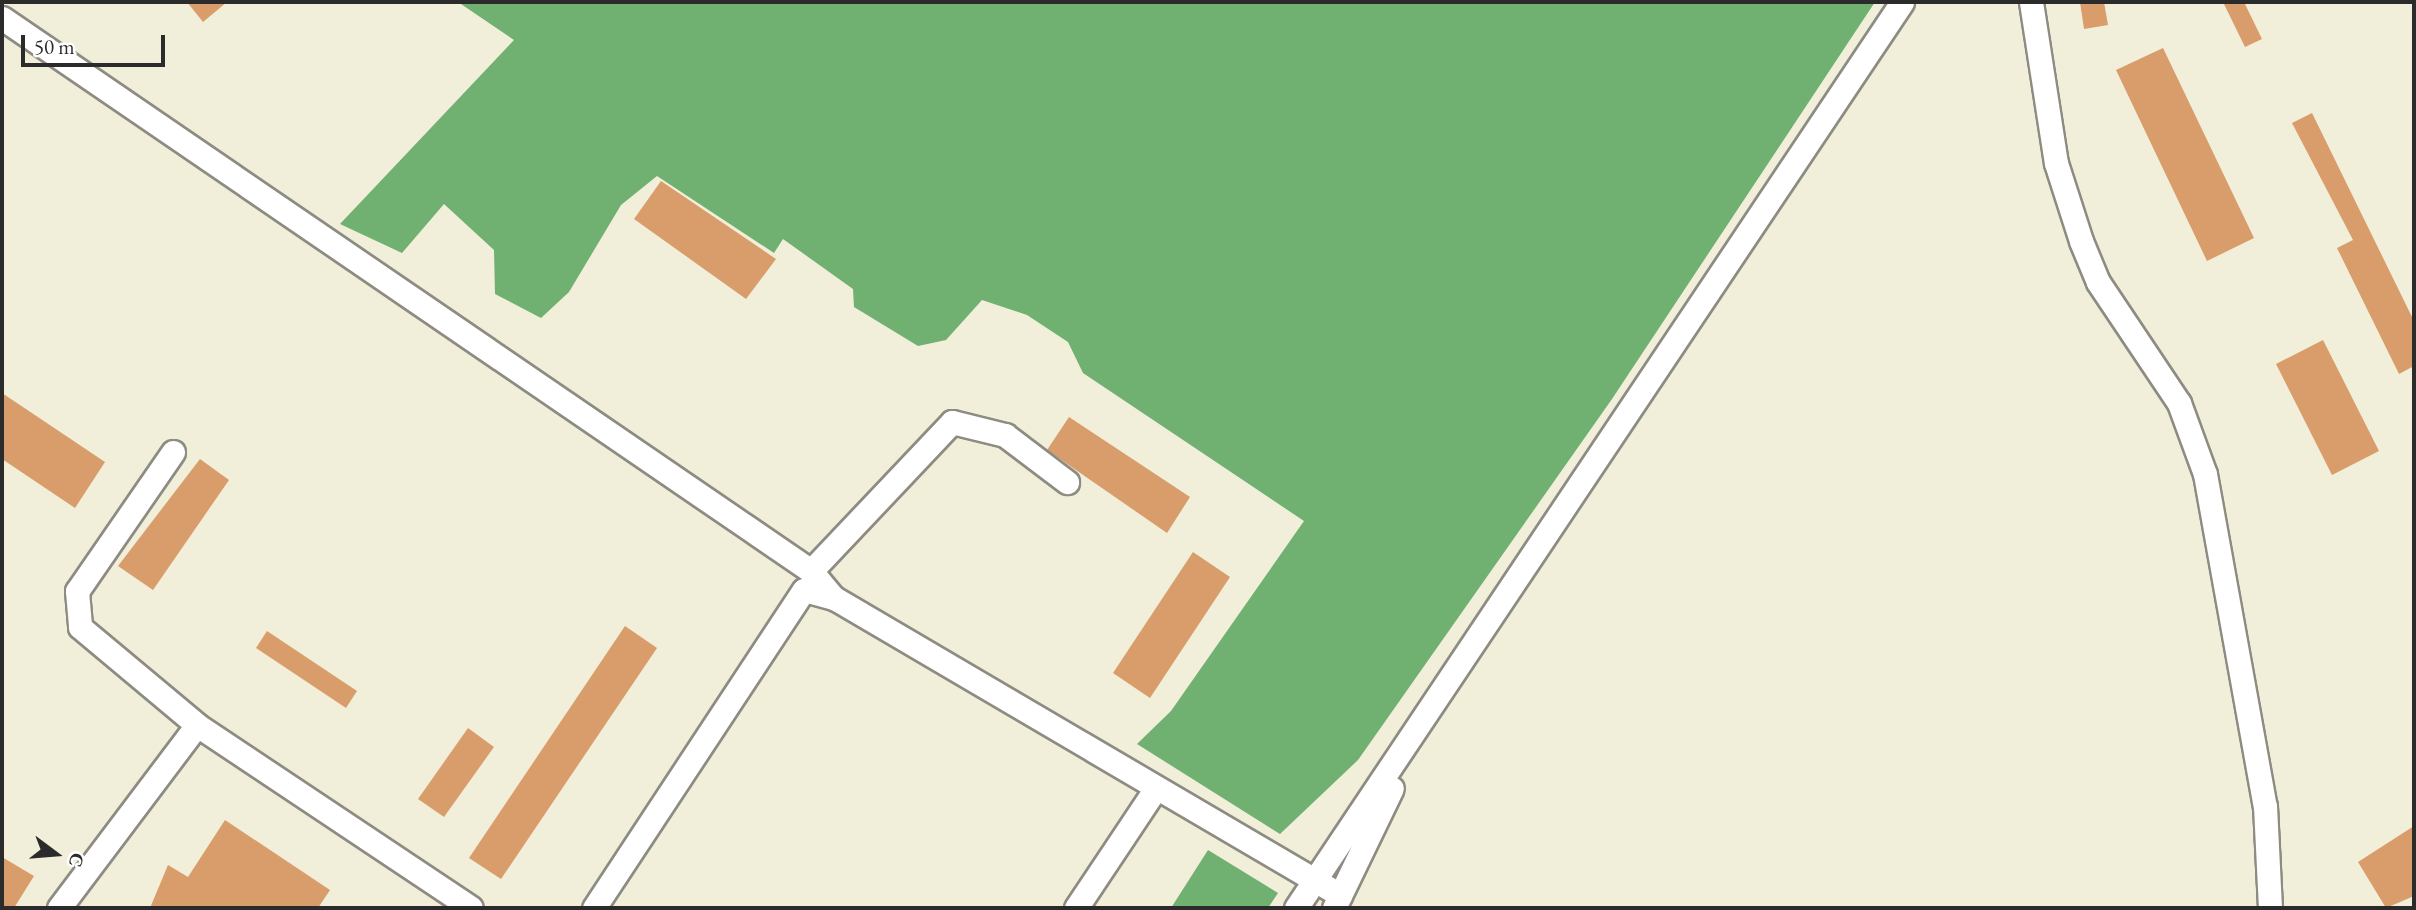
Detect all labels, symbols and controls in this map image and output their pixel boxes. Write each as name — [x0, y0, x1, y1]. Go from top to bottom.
scale bar — [24, 21, 168, 65]
text: 50 m — [34, 33, 75, 60]
north arrow — [21, 819, 91, 889]
text: С — [63, 850, 91, 870]

